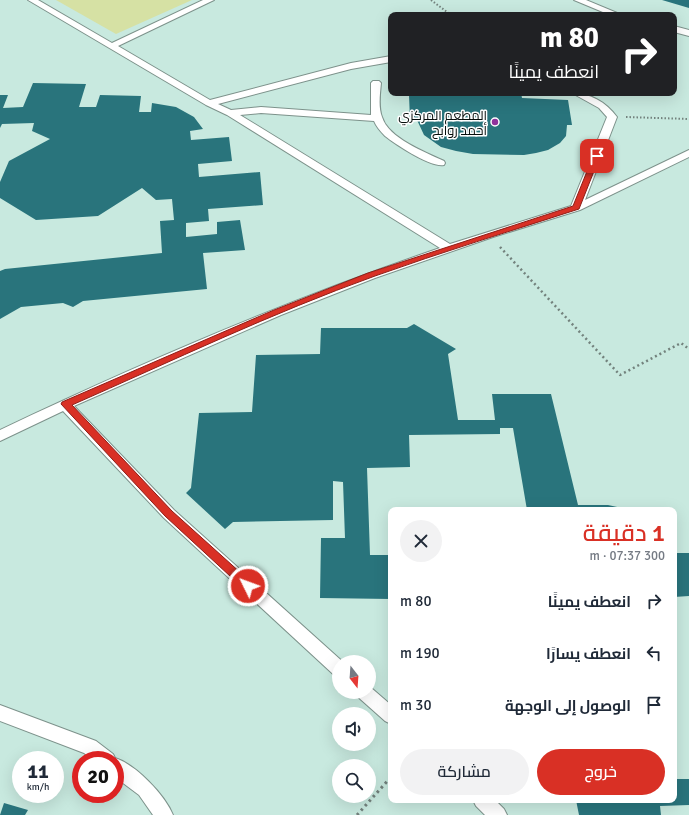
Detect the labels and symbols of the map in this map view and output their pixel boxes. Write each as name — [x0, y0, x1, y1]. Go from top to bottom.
place label: المطعم المركزي أحمد روابح — [398, 108, 487, 139]
marker: المطعم المركزي أحمد روابح — [490, 117, 500, 127]
pin — [580, 139, 614, 173]
position arrow — [227, 565, 269, 607]
north arrow — [332, 655, 376, 699]
speed limit sign: 20 — [72, 751, 124, 803]

